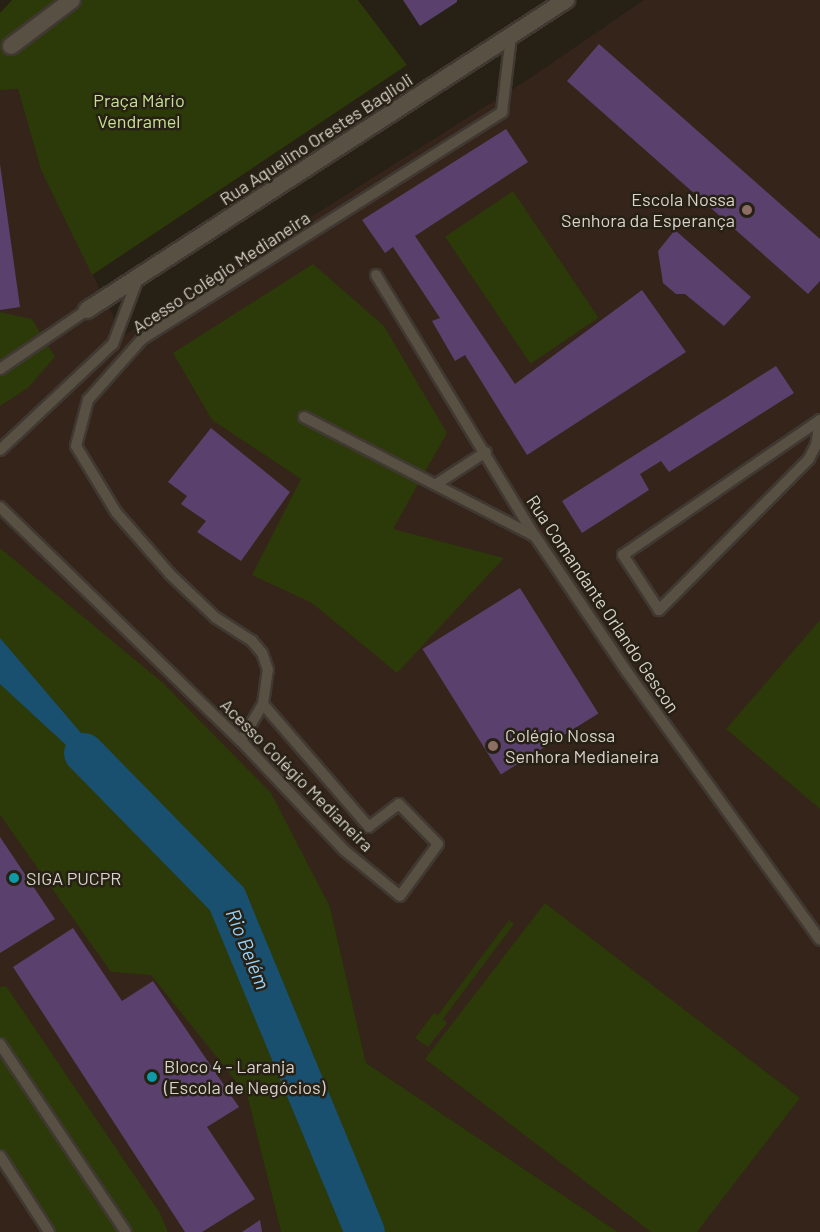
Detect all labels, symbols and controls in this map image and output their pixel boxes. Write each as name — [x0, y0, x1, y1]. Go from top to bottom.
street label: Rua Aquelino Orestes Baglioli — [215, 68, 417, 210]
park label: Praça Mário Vendramel — [93, 90, 185, 132]
place label: Escola Nossa Senhora da Esperança — [561, 189, 735, 232]
marker: Escola Nossa Senhora da Esperança — [740, 203, 754, 217]
street label: Acesso Colégio Medianeira — [128, 206, 314, 338]
street label: Rua Comandante Orlando Gescon — [522, 491, 684, 717]
street label: Acesso Colégio Medianeira — [216, 694, 378, 856]
place label: Colégio Nossa Senhora Medianeira — [505, 725, 659, 768]
marker: Colégio Nossa Senhora Medianeira — [486, 739, 500, 753]
place label: SIGA PUCPR — [26, 867, 121, 889]
marker: SIGA PUCPR — [7, 871, 21, 885]
water label: Rio Belém — [221, 905, 275, 993]
place label: Bloco 4 - Laranja (Escola de Negócios) — [164, 1056, 325, 1098]
marker: Bloco 4 - Laranja (Escola de Negócios) — [145, 1070, 159, 1084]

